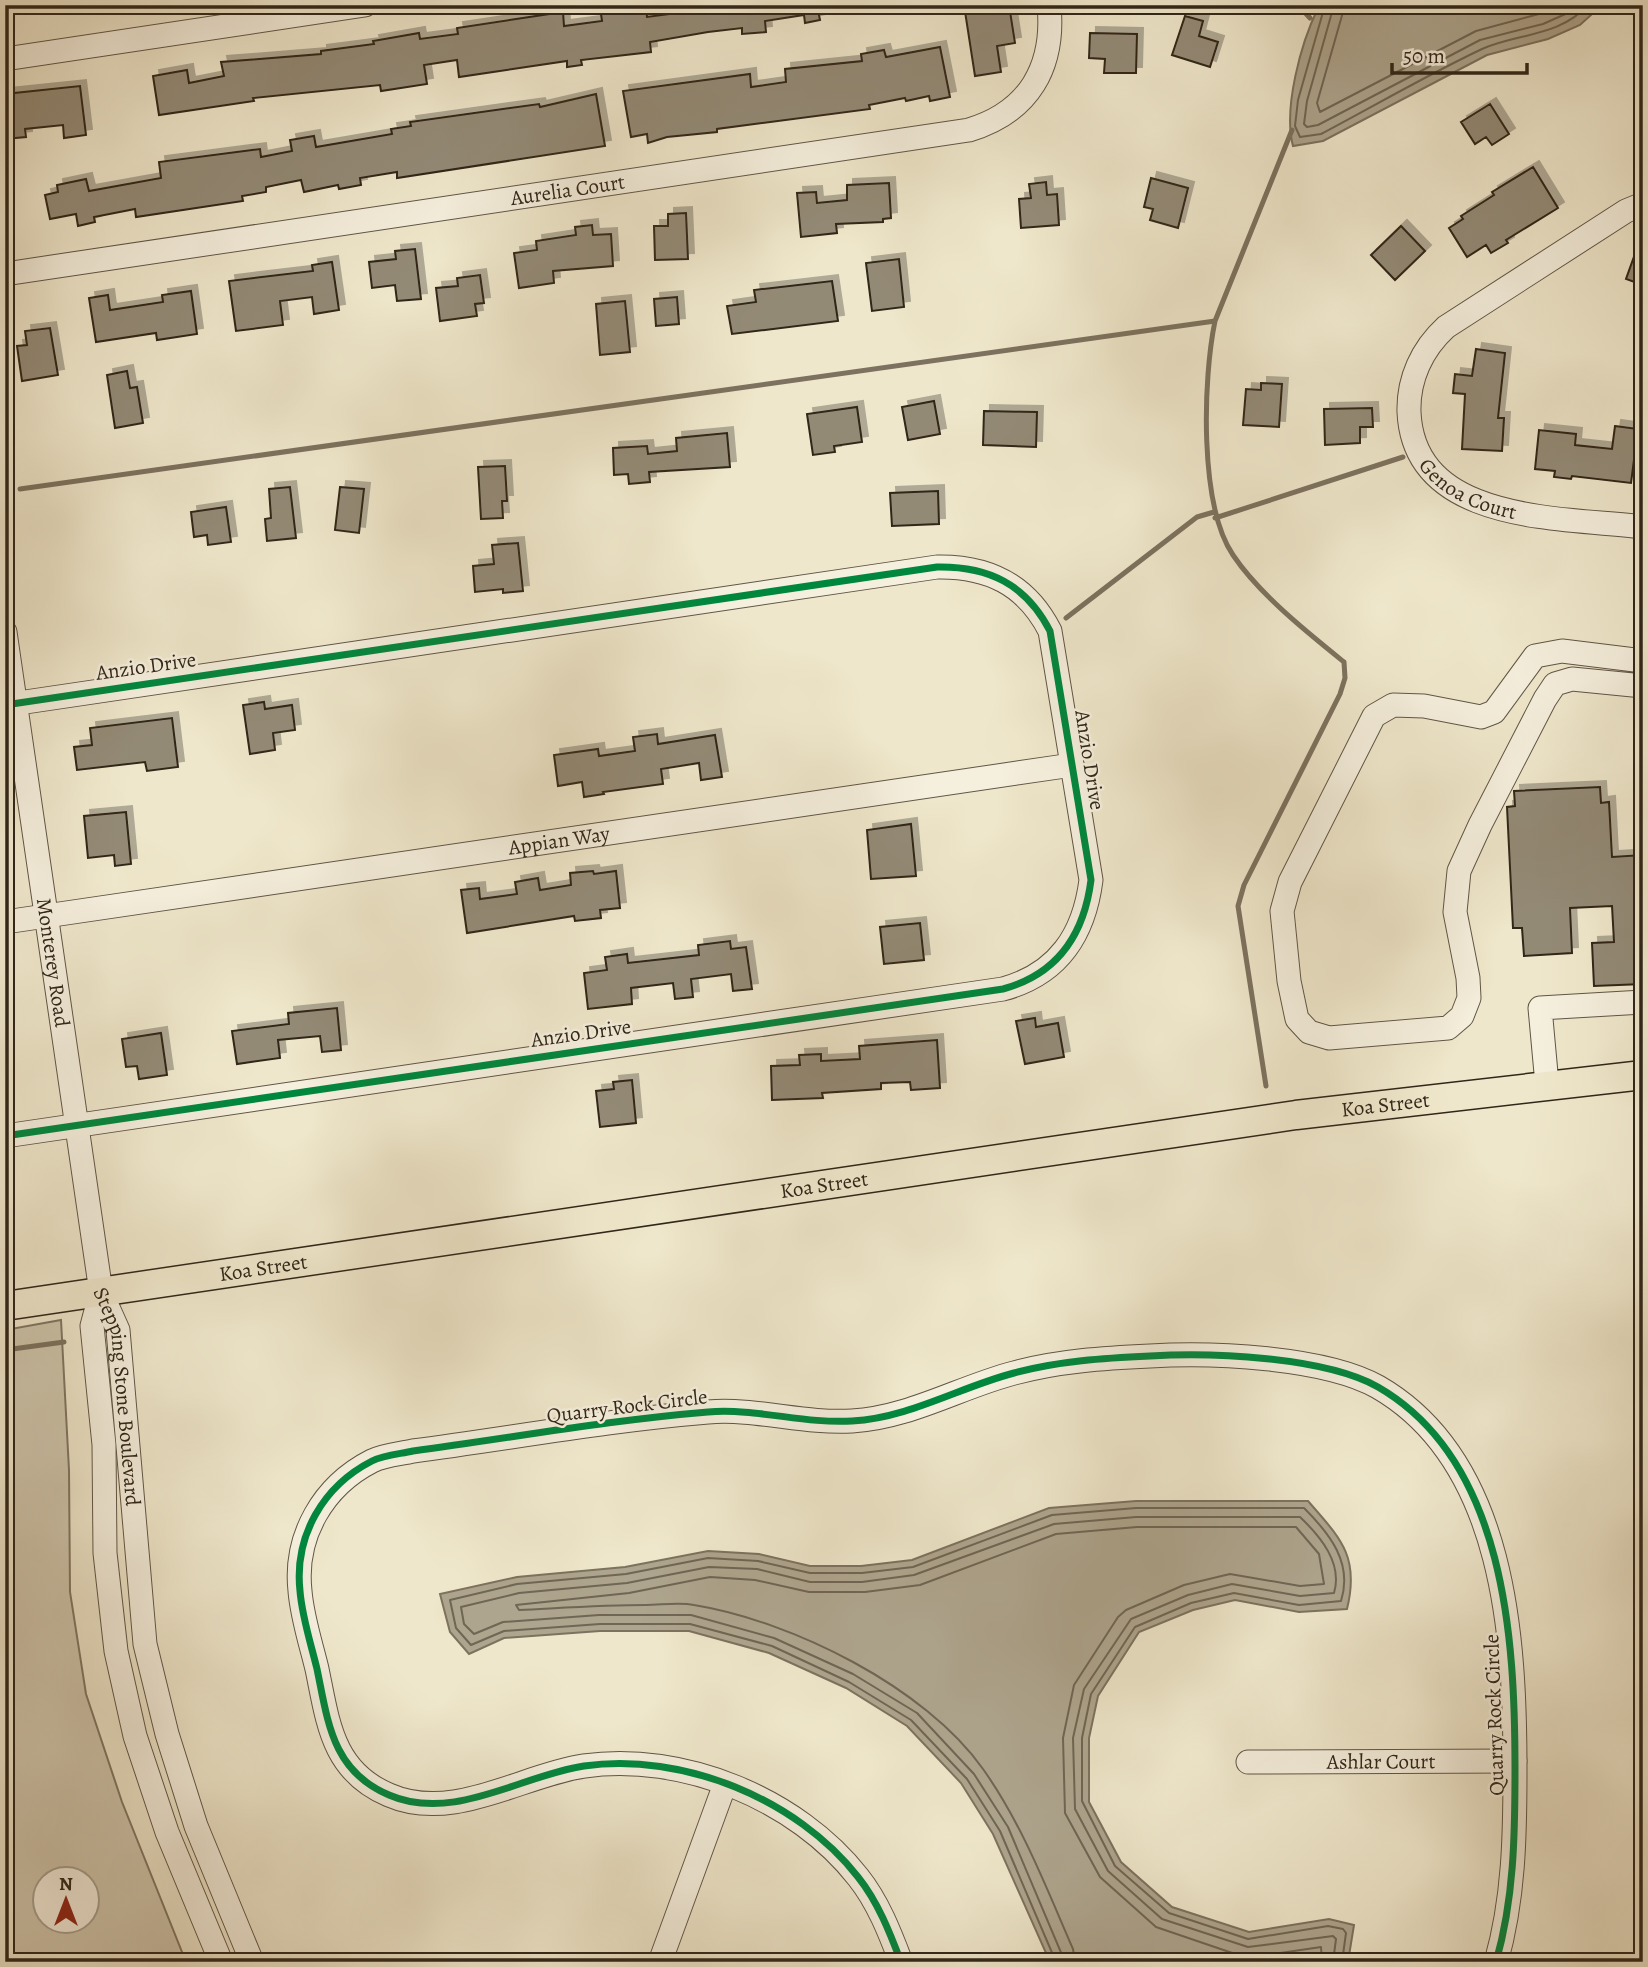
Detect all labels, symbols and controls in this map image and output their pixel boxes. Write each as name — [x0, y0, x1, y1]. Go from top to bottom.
scale bar — [1392, 32, 1527, 76]
text: 50 m — [1403, 42, 1445, 70]
street label: Aurelia Court — [508, 168, 627, 212]
street label: Genoa Court — [1412, 452, 1519, 526]
street label: Anzio Drive — [93, 645, 198, 687]
street label: Anzio Drive — [1068, 707, 1112, 812]
street label: Appian Way — [505, 819, 612, 862]
street label: Monterey Road — [30, 896, 76, 1030]
street label: Anzio Drive — [528, 1012, 633, 1054]
street label: Koa Street — [1340, 1086, 1431, 1124]
street label: Koa Street — [778, 1164, 870, 1205]
street label: Koa Street — [217, 1247, 309, 1288]
street label: Stepping Stone Boulevard — [87, 1283, 147, 1508]
street label: Quarry Rock Circle — [545, 1382, 709, 1430]
street label: Quarry Rock Circle — [1477, 1634, 1511, 1796]
street label: Ashlar Court — [1326, 1747, 1435, 1776]
north arrow — [32, 1866, 102, 1936]
text: N — [59, 1871, 73, 1897]

